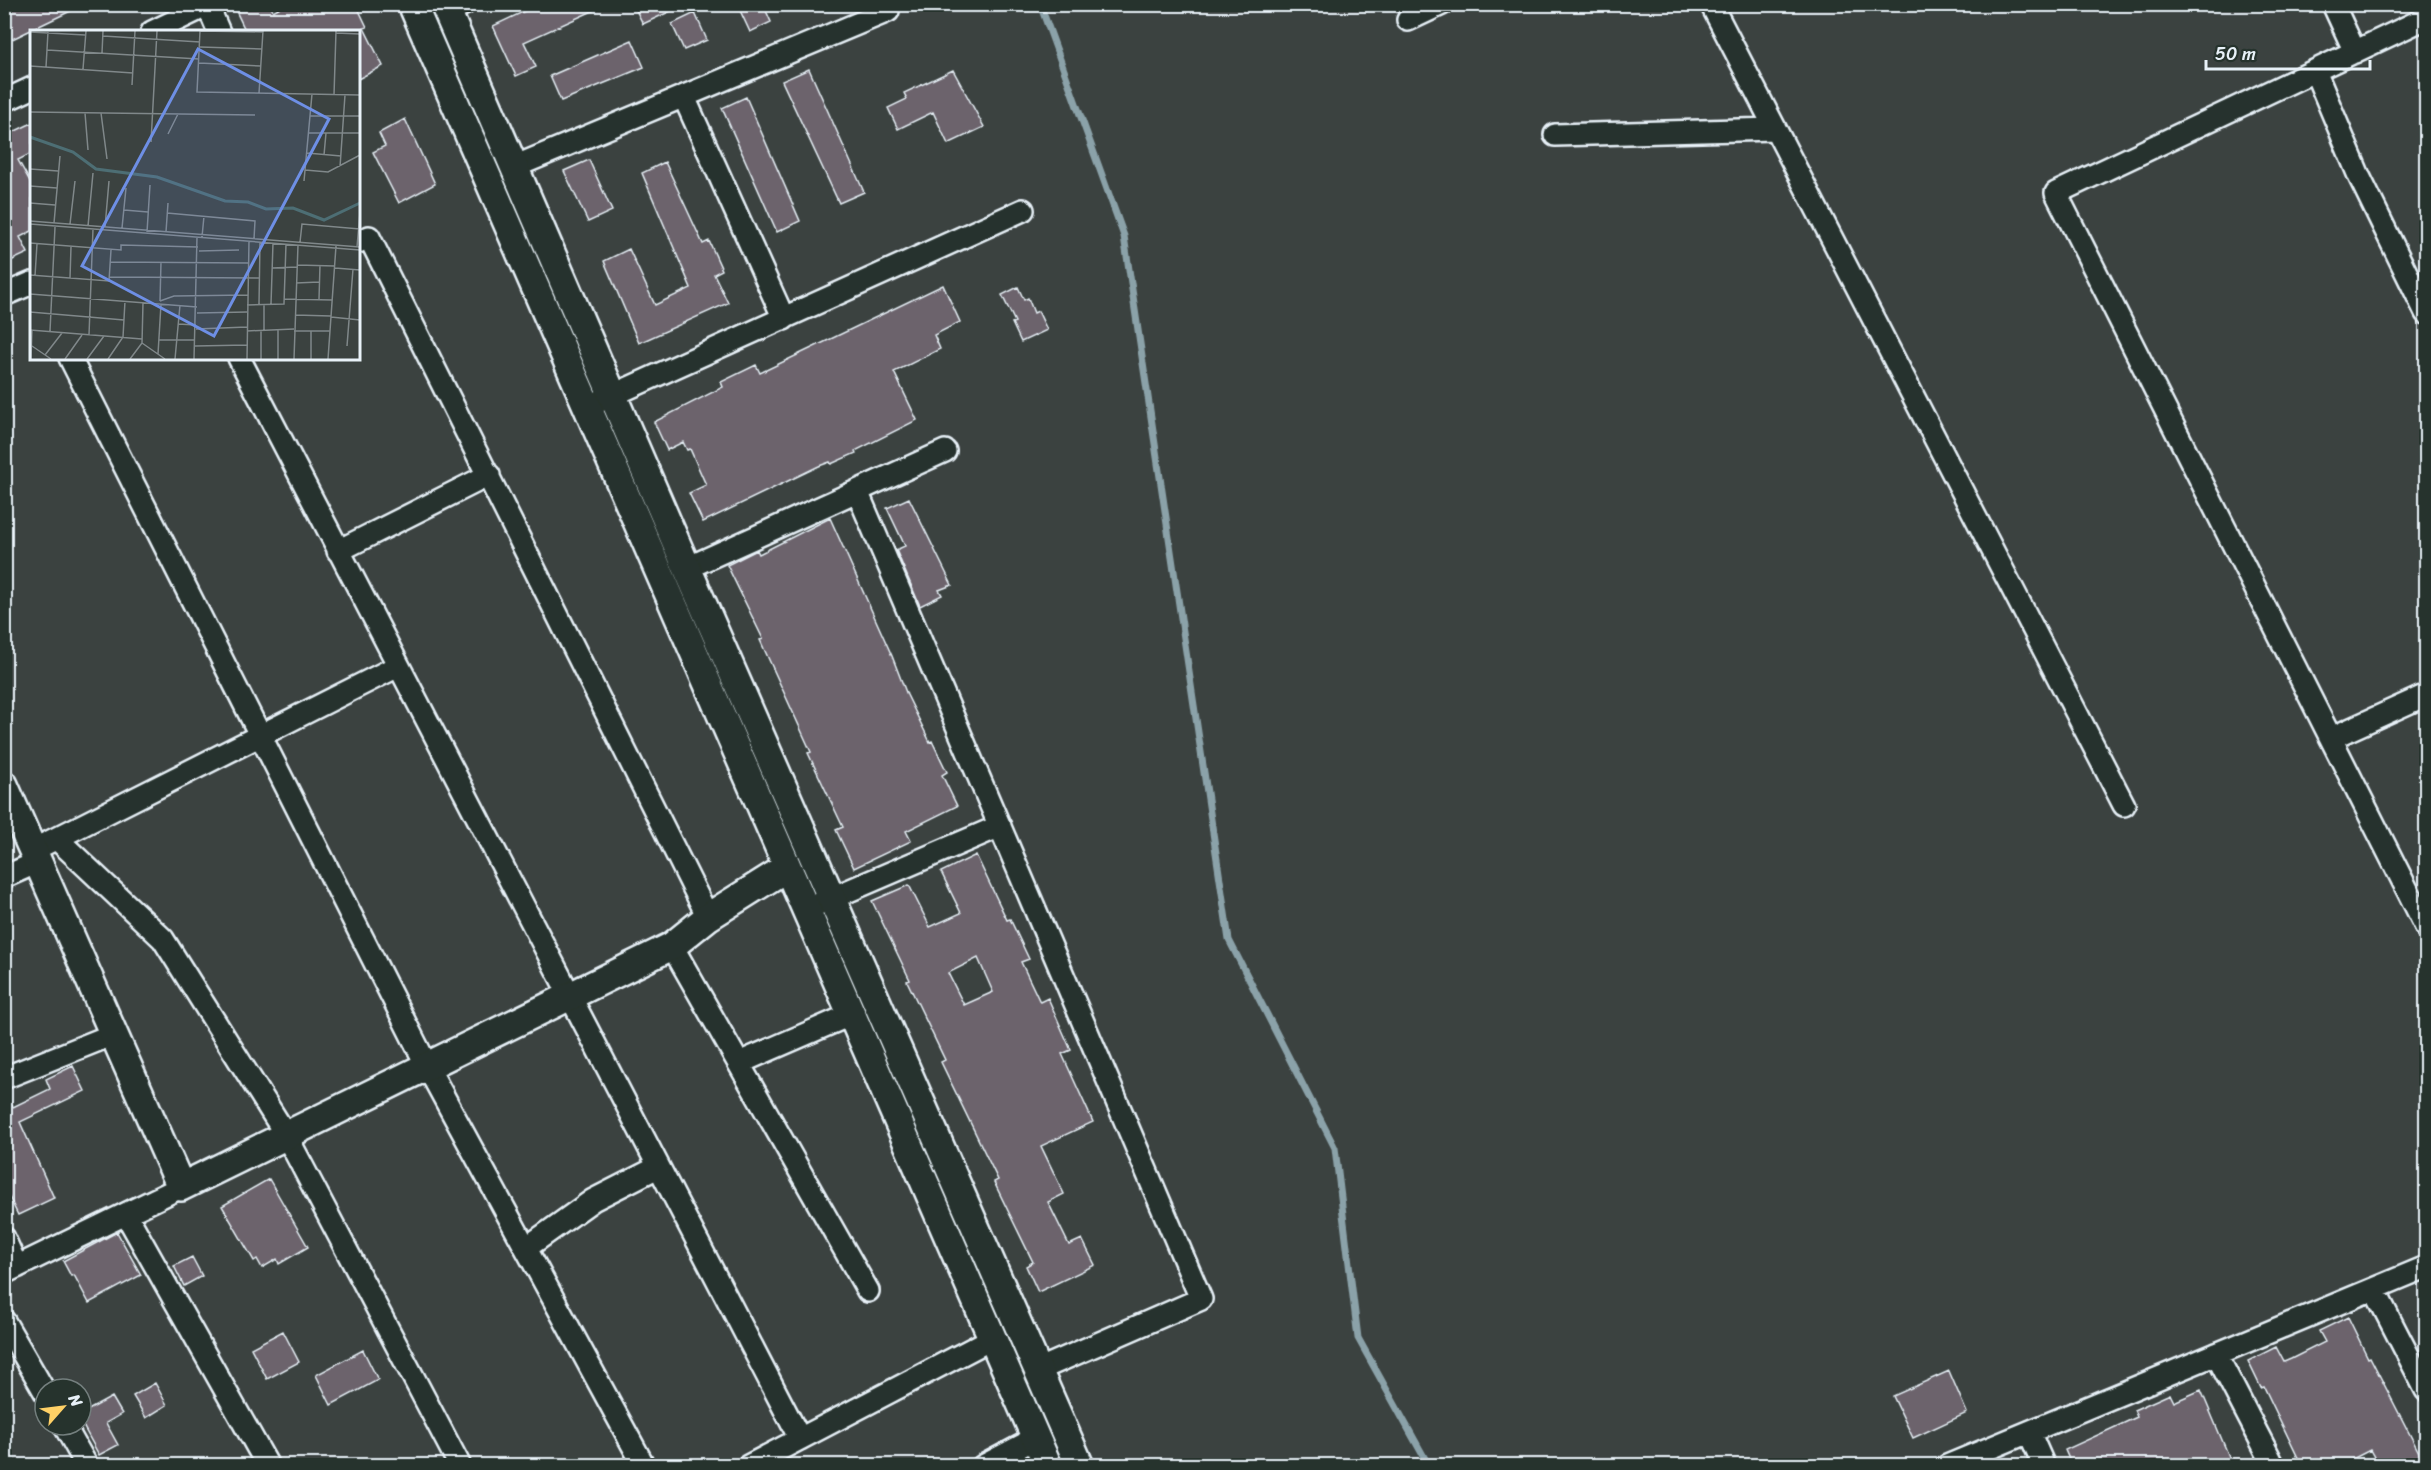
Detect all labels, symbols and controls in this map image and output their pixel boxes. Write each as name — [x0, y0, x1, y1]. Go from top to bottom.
inset map — [30, 30, 360, 360]
scale bar — [2206, 33, 2370, 71]
text: 50 m — [2215, 38, 2256, 70]
north arrow — [33, 1377, 93, 1437]
text: N — [60, 1388, 92, 1413]

